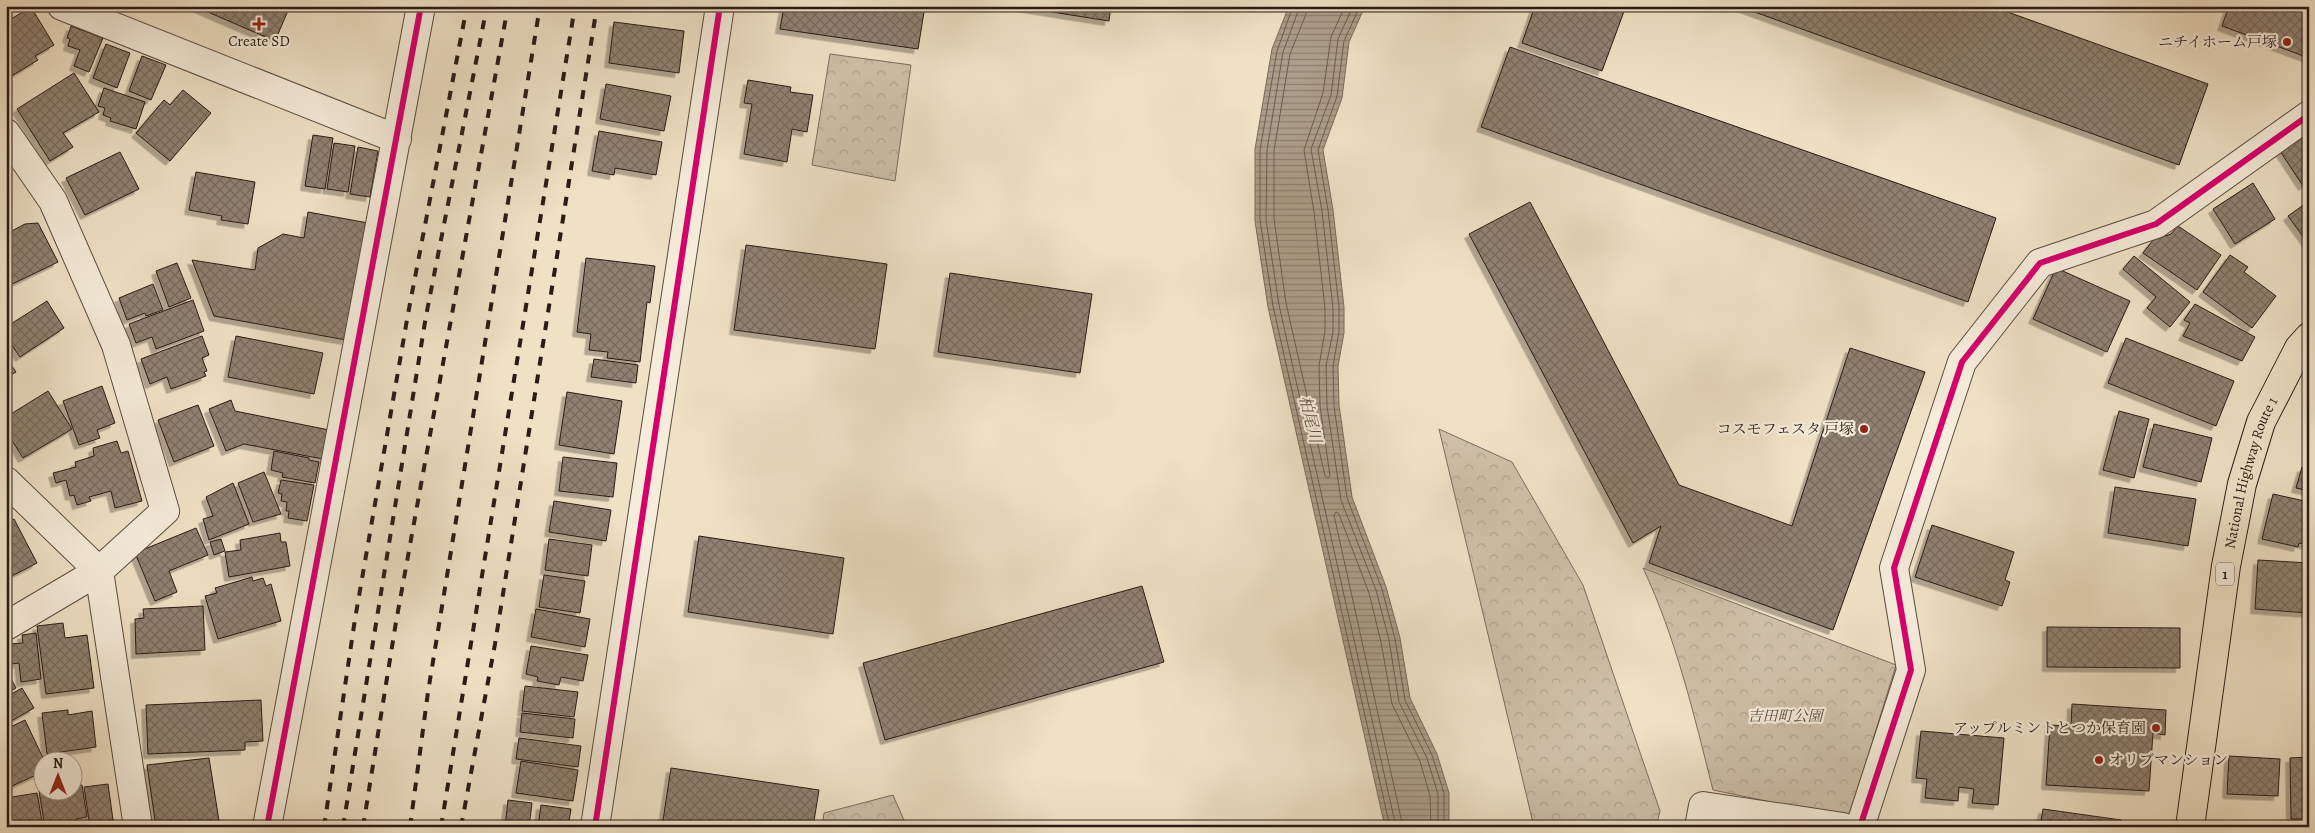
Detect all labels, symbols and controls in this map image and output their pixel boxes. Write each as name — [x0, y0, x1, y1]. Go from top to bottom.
marker: Create SD — [253, 18, 265, 30]
place label: Create SD — [228, 31, 290, 51]
place label: ニチイホーム戸塚 — [2158, 32, 2277, 52]
marker: ニチイホーム戸塚 — [2281, 36, 2293, 48]
water label: 柏尾川 — [1294, 393, 1327, 447]
street label: National Highway Route 1 — [2220, 393, 2282, 551]
place label: コスモフェスタ 戸塚 — [1717, 419, 1854, 439]
marker: コスモフェスタ 戸塚 — [1858, 423, 1870, 435]
road number: 1 — [2216, 562, 2234, 586]
park label: 吉田町公園 — [1747, 706, 1825, 726]
place label: アップルミントとつか保育園 — [1953, 718, 2146, 738]
marker: アップルミントとつか保育園 — [2150, 722, 2162, 734]
north arrow — [32, 750, 82, 800]
place label: オリブマンション — [2109, 750, 2228, 770]
text: N — [53, 754, 63, 773]
marker: オリブマンション — [2093, 754, 2105, 766]

